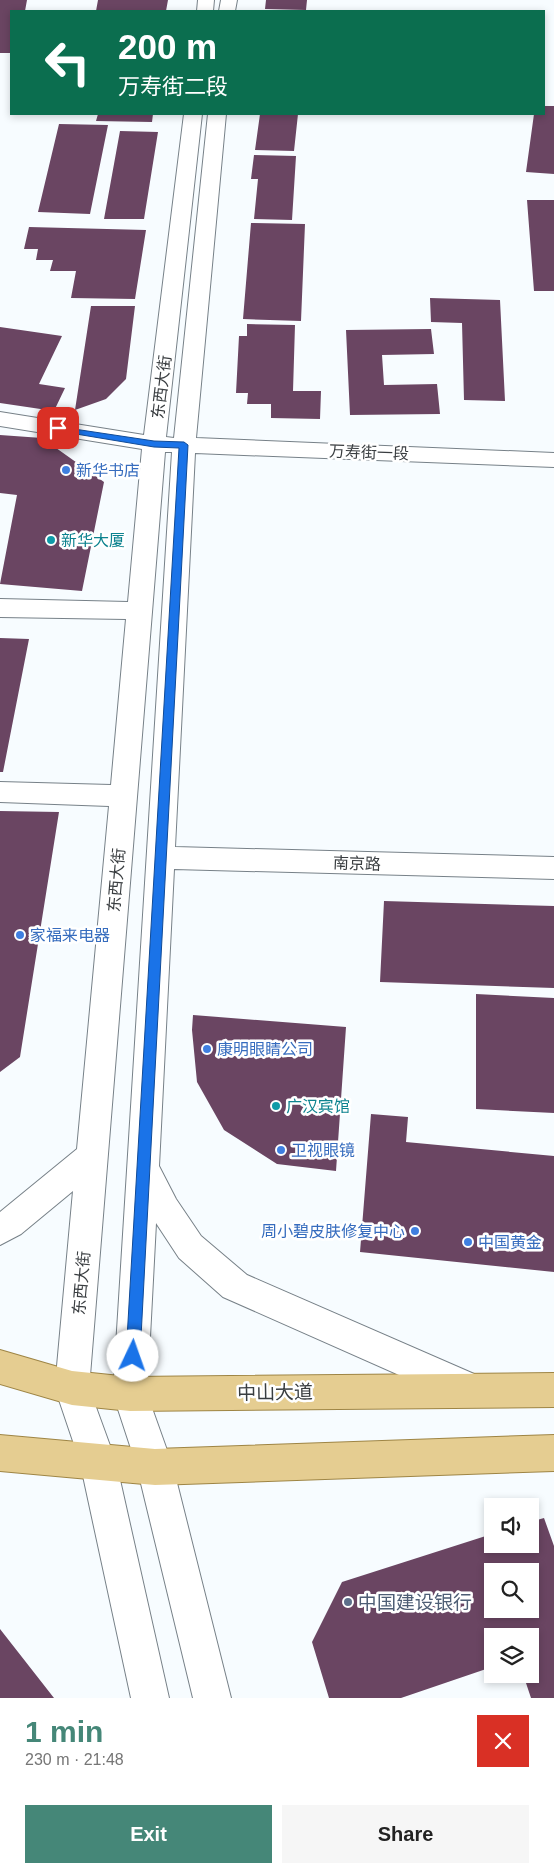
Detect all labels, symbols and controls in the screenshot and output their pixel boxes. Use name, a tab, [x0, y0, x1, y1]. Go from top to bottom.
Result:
text: 200 m	[118, 27, 217, 66]
icon: left	[35, 30, 100, 95]
text: 万寿街二段	[118, 74, 228, 99]
street label: 东西大街	[149, 354, 174, 420]
pin	[37, 407, 79, 449]
icon: arrive	[44, 414, 72, 442]
street label: 万寿街一段	[329, 443, 409, 462]
place label: 新华书店	[76, 462, 140, 479]
marker: 新华书店	[60, 464, 72, 476]
place label: 新华大厦	[61, 532, 125, 549]
marker: 新华大厦	[45, 534, 57, 546]
street label: 东西大街	[105, 847, 128, 913]
street label: 南京路	[333, 854, 381, 873]
place label: 家福来电器	[30, 927, 110, 944]
marker: 家福来电器	[14, 929, 26, 941]
place label: 康明眼睛公司	[217, 1041, 313, 1058]
marker: 康明眼睛公司	[201, 1043, 213, 1055]
place label: 广汉宾馆	[286, 1098, 350, 1115]
marker: 广汉宾馆	[270, 1100, 282, 1112]
place label: 卫视眼镜	[291, 1142, 355, 1159]
marker: 卫视眼镜	[275, 1144, 287, 1156]
place label: 周小碧皮肤修复中心	[261, 1223, 405, 1240]
marker: 周小碧皮肤修复中心	[409, 1225, 421, 1237]
place label: 中国黄金	[478, 1234, 542, 1251]
marker: 中国黄金	[462, 1236, 474, 1248]
street label: 东西大街	[70, 1250, 93, 1316]
position arrow	[106, 1329, 158, 1381]
street label: 中山大道	[237, 1381, 313, 1404]
map controls	[484, 1498, 539, 1683]
button: sound	[484, 1498, 539, 1553]
button: search	[484, 1563, 539, 1618]
place label: 中国建设银行	[358, 1592, 472, 1613]
marker: 中国建设银行	[342, 1596, 354, 1608]
button: layers	[484, 1628, 539, 1683]
text: 1 min	[25, 1715, 103, 1748]
button: close	[477, 1715, 529, 1767]
text: 230 m · 21:48	[25, 1751, 124, 1768]
button: Exit	[25, 1805, 272, 1863]
button: Share	[282, 1805, 529, 1863]

